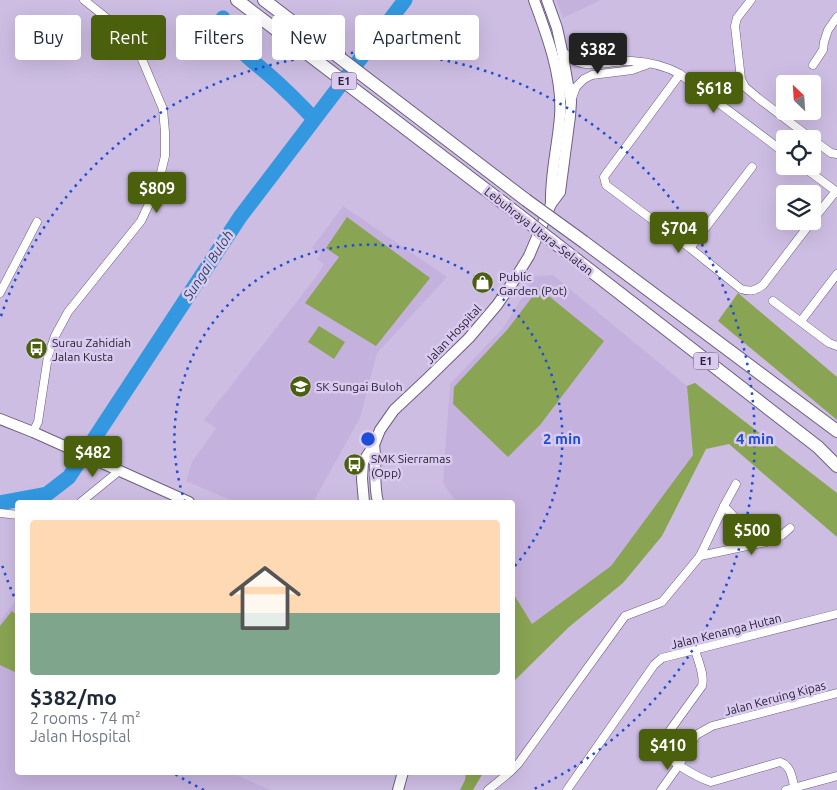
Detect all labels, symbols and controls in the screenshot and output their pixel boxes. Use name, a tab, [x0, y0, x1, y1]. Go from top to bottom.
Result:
chip: Buy	[15, 15, 81, 60]
chip: Rent	[91, 15, 166, 60]
chip: Filters	[176, 15, 262, 60]
chip: New	[272, 15, 345, 60]
chip: Apartment	[355, 15, 479, 60]
pin: $382	[568, 32, 628, 75]
text: $382	[580, 40, 616, 58]
road number: E1	[332, 72, 356, 90]
pin: $618	[684, 72, 744, 114]
north arrow	[776, 75, 821, 120]
map controls	[776, 75, 821, 230]
text: $618	[696, 79, 732, 97]
button: locate	[776, 130, 821, 175]
pin: $809	[127, 172, 187, 214]
text: $809	[139, 179, 175, 197]
street label: Lebuhraya Utara–Selatan	[482, 184, 596, 278]
button: layers	[776, 185, 821, 230]
pin: $704	[649, 212, 709, 254]
text: $704	[661, 219, 697, 237]
water label: Sungai Buloh	[179, 227, 236, 304]
place label: Public Garden (Pot)	[499, 270, 567, 298]
shop icon: Public Garden (Pot)	[471, 271, 495, 295]
street label: Jalan Hospital	[422, 302, 484, 366]
place label: Surau Zahidiah Jalan Kusta	[52, 336, 131, 363]
bus stop icon: Surau Zahidiah Jalan Kusta	[24, 337, 48, 361]
road number: E1	[694, 352, 718, 370]
school or university icon: SK Sungai Buloh	[288, 374, 312, 398]
place label: SK Sungai Buloh	[316, 380, 403, 393]
centre of rings	[359, 430, 377, 448]
text: 2 min	[543, 430, 581, 447]
text: 4 min	[736, 430, 774, 447]
pin: $482	[63, 436, 123, 478]
text: $482	[75, 443, 111, 461]
place label: SMK Sierramas (Opp)	[371, 452, 451, 480]
bus stop icon: SMK Sierramas (Opp)	[343, 453, 367, 477]
pin: $500	[722, 514, 782, 556]
text: $500	[734, 521, 770, 539]
icon: home	[220, 553, 310, 643]
street label: Jalan Kenanga Hutan	[669, 611, 783, 651]
street label: Jalan Keruing Kipas	[723, 678, 827, 718]
text: $382/mo	[30, 685, 117, 709]
text: 2 rooms · 74 m²	[30, 709, 141, 727]
text: Jalan Hospital	[30, 727, 131, 745]
pin: $410	[638, 728, 698, 771]
text: $410	[650, 736, 686, 754]

